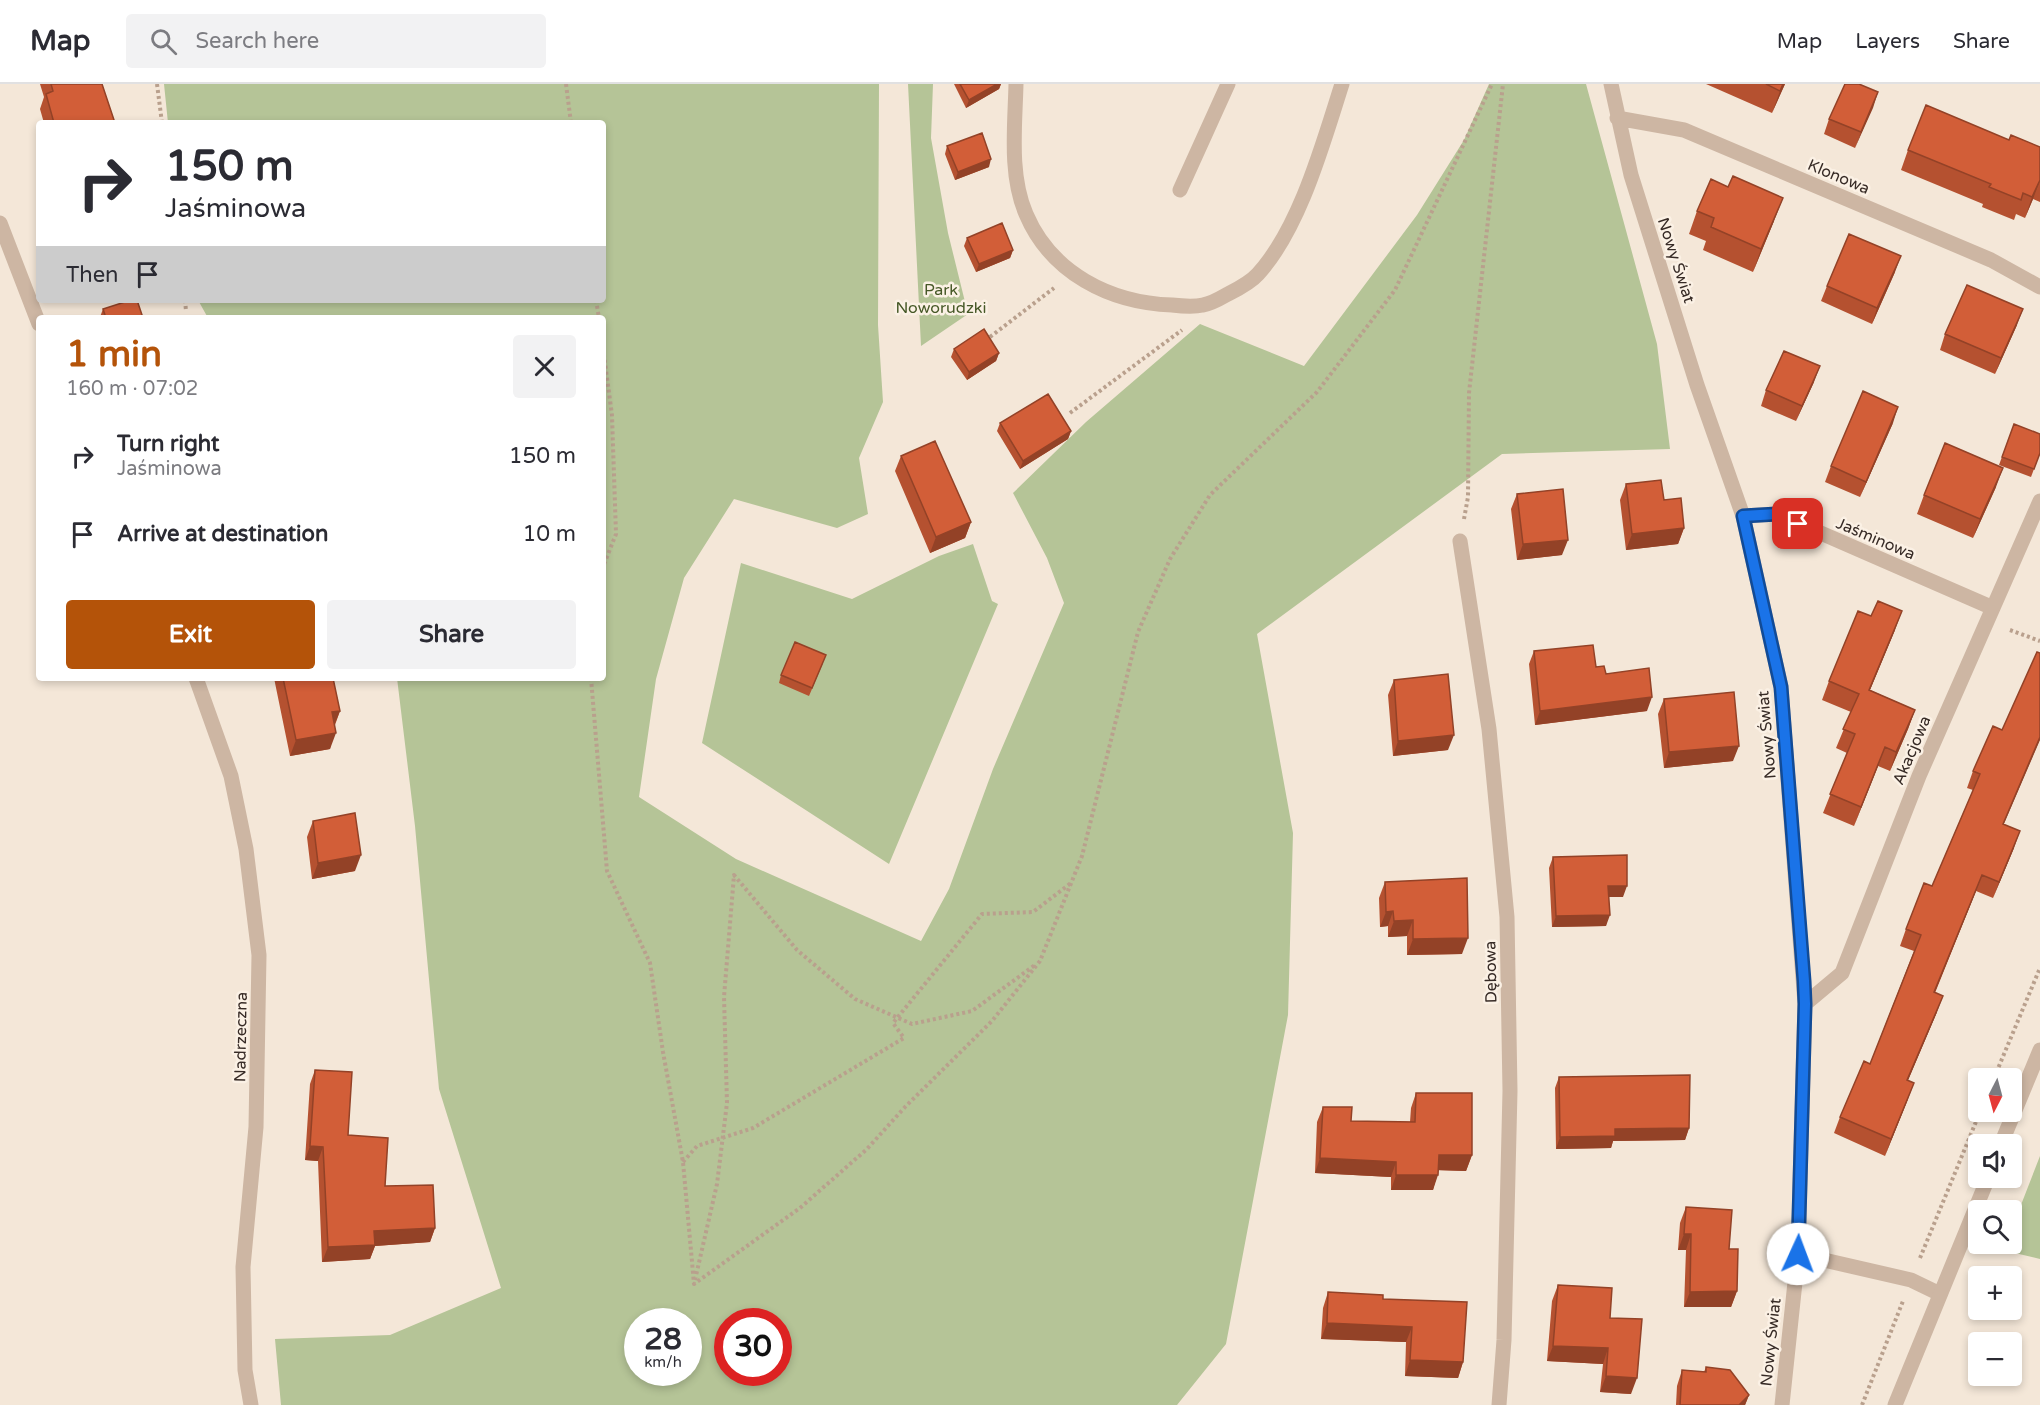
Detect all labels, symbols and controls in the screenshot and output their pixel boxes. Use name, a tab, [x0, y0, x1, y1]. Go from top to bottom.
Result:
search box	[126, 14, 546, 68]
text: Map	[30, 24, 90, 58]
icon: search	[147, 25, 180, 58]
text: Search here	[195, 28, 319, 54]
text: Map	[1777, 29, 1822, 54]
text: Layers	[1855, 29, 1920, 54]
text: Share	[1953, 29, 2010, 54]
text: 150 m	[165, 141, 294, 192]
icon: right	[66, 144, 144, 222]
street label: Klonowa	[1805, 155, 1873, 199]
text: Jaśminowa	[165, 192, 306, 225]
street label: Nowy Świat	[1653, 215, 1699, 306]
icon: arrive	[131, 258, 164, 291]
text: Then	[66, 262, 119, 288]
park label: Park Noworudzki	[895, 280, 987, 318]
text: 1 min	[66, 333, 162, 376]
button: close	[513, 335, 576, 398]
text: 160 m · 07:02	[66, 377, 198, 401]
text: Turn right	[117, 431, 219, 457]
icon: right	[66, 440, 99, 473]
text: 150 m	[509, 443, 576, 469]
text: Jaśminowa	[117, 457, 222, 481]
pin	[1772, 498, 1823, 549]
icon: arrive	[1781, 507, 1814, 540]
street label: Jaśminowa	[1833, 513, 1918, 564]
icon: arrive	[66, 518, 99, 551]
text: Arrive at destination	[117, 521, 328, 547]
text: 10 m	[522, 521, 576, 547]
button: Exit	[66, 600, 315, 669]
button: Share	[327, 600, 576, 669]
street label: Nowy Świat	[1753, 690, 1781, 780]
street label: Akacjowa	[1888, 713, 1935, 788]
street label: Dębowa	[1480, 941, 1502, 1003]
street label: Nadrzeczna	[230, 992, 252, 1082]
north arrow	[1968, 1068, 2022, 1122]
map controls	[1968, 1068, 2022, 1386]
button: sound	[1968, 1134, 2022, 1188]
button: search	[1968, 1200, 2022, 1254]
position arrow	[1766, 1222, 1830, 1286]
button: +	[1968, 1266, 2022, 1320]
street label: Nowy Świat	[1756, 1297, 1786, 1387]
speed limit sign: 30	[714, 1308, 792, 1386]
text: 28	[644, 1321, 682, 1358]
button: −	[1968, 1332, 2022, 1386]
text: km/h	[644, 1353, 682, 1371]

